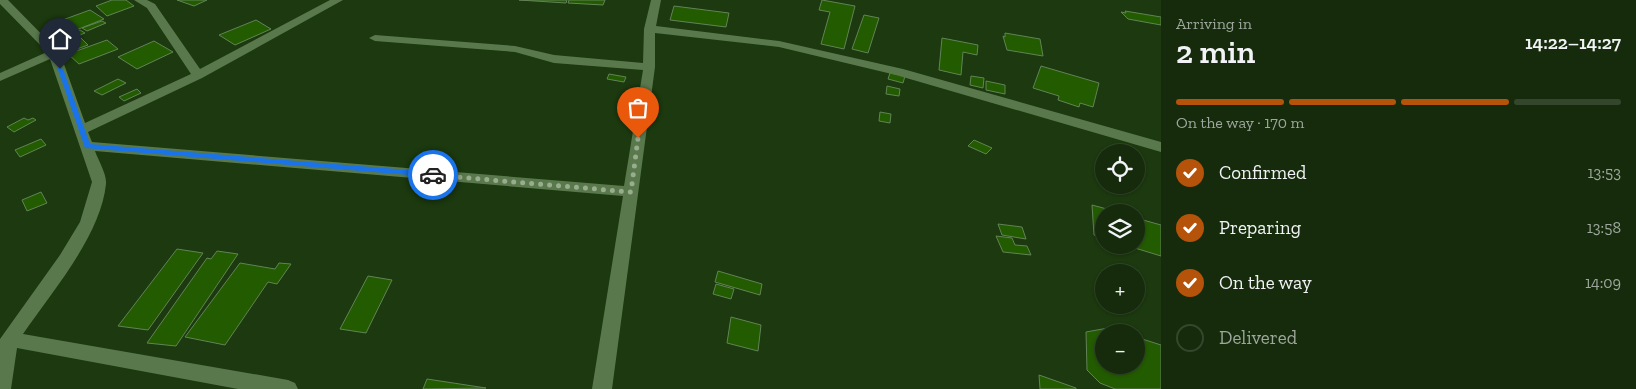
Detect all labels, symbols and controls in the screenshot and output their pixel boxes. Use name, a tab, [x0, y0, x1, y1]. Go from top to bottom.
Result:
text: Arriving in	[1176, 14, 1252, 33]
pin	[39, 18, 81, 69]
icon: home	[46, 25, 74, 53]
text: 14:22–14:27	[1525, 31, 1621, 54]
text: 2 min	[1176, 33, 1255, 71]
pin	[617, 87, 659, 138]
icon: bag	[624, 94, 652, 122]
text: On the way · 170 m	[1176, 113, 1304, 132]
map controls	[1095, 144, 1145, 374]
button: locate	[1095, 144, 1145, 194]
courier	[408, 150, 458, 200]
icon: check	[1176, 159, 1204, 187]
icon: car	[419, 161, 447, 189]
text: Confirmed	[1219, 161, 1306, 184]
text: 13:53	[1587, 163, 1621, 182]
button: layers	[1095, 204, 1145, 254]
icon: check	[1176, 214, 1204, 242]
text: Preparing	[1219, 216, 1301, 239]
text: 13:58	[1587, 218, 1621, 237]
button: +	[1095, 264, 1145, 314]
icon: check	[1176, 269, 1204, 297]
text: On the way	[1219, 271, 1312, 294]
text: 14:09	[1585, 273, 1621, 292]
button: −	[1095, 324, 1145, 374]
text: Delivered	[1219, 326, 1297, 349]

